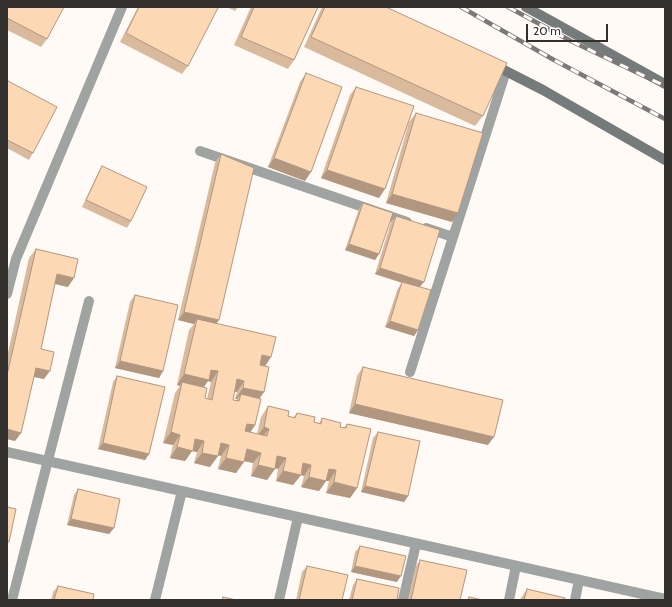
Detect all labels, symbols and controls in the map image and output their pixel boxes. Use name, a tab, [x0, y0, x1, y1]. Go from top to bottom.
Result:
scale bar	[528, 16, 610, 42]
text: 20 m	[533, 23, 561, 38]

